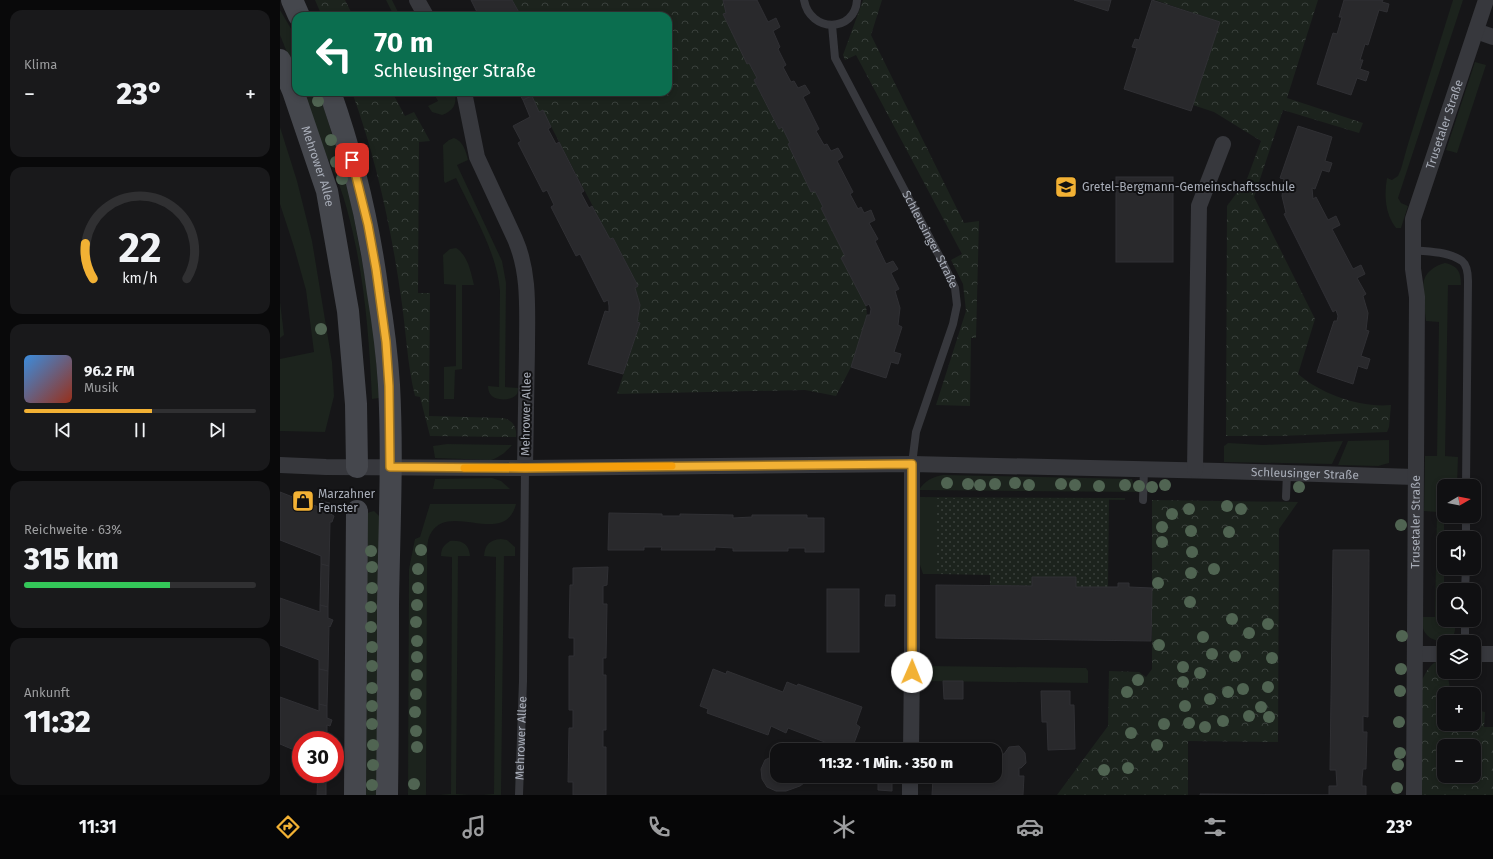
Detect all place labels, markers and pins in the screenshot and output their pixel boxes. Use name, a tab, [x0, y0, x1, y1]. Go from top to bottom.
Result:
pin	[335, 143, 369, 177]
school or university icon: Gretel-Bergmann-Gemeinschaftsschule	[1053, 174, 1079, 200]
place label: Gretel-Bergmann-Gemeinschaftsschule	[1082, 180, 1295, 194]
place label: Marzahner Fenster	[318, 487, 376, 515]
shop icon: Marzahner Fenster	[290, 488, 316, 514]

